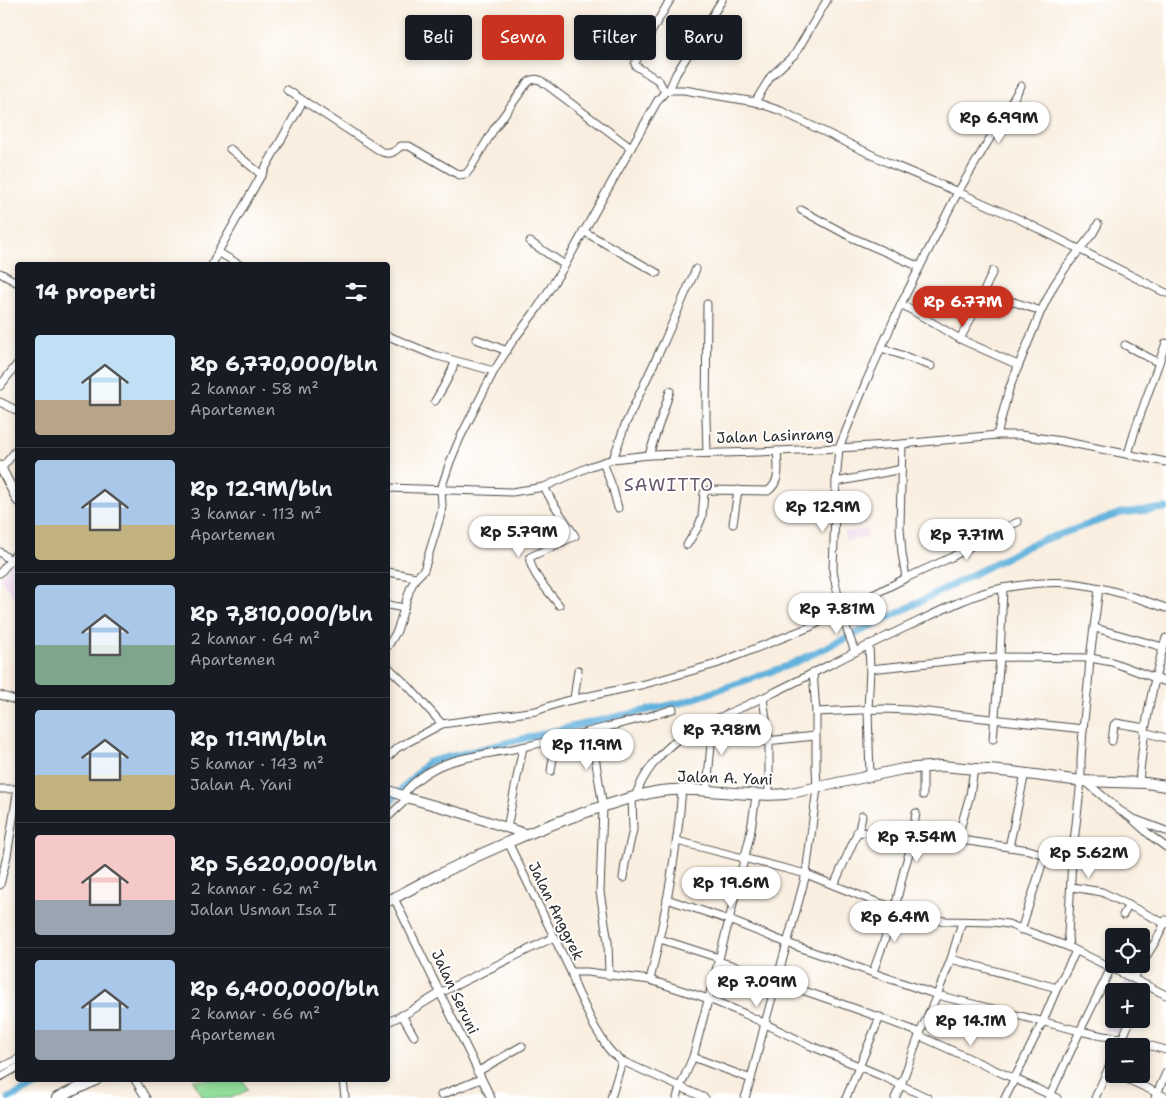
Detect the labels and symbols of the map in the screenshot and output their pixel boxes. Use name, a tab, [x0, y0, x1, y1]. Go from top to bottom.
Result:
pin: Rp 6.99M	[947, 102, 1051, 144]
pin: Rp 6.77M	[911, 286, 1015, 328]
street label: Jalan Lasinrang	[716, 424, 834, 448]
district label: SAWITTO	[624, 473, 714, 497]
pin: Rp 12.9M	[771, 490, 875, 533]
pin: Rp 5.79M	[467, 516, 571, 558]
pin: Rp 7.71M	[915, 518, 1019, 561]
pin: Rp 7.81M	[785, 592, 889, 635]
pin: Rp 7.98M	[670, 714, 774, 756]
pin: Rp 11.9M	[535, 728, 639, 771]
street label: Jalan A. Yani	[677, 766, 773, 790]
pin: Rp 7.54M	[865, 820, 969, 863]
pin: Rp 5.62M	[1037, 836, 1141, 879]
street label: Jalan Anggrek	[523, 858, 589, 964]
pin: Rp 19.6M	[679, 866, 783, 909]
pin: Rp 6.4M	[849, 900, 941, 943]
street label: Jalan Seruni	[427, 947, 483, 1037]
pin: Rp 7.09M	[705, 966, 809, 1008]
pin: Rp 14.1M	[919, 1004, 1023, 1047]

